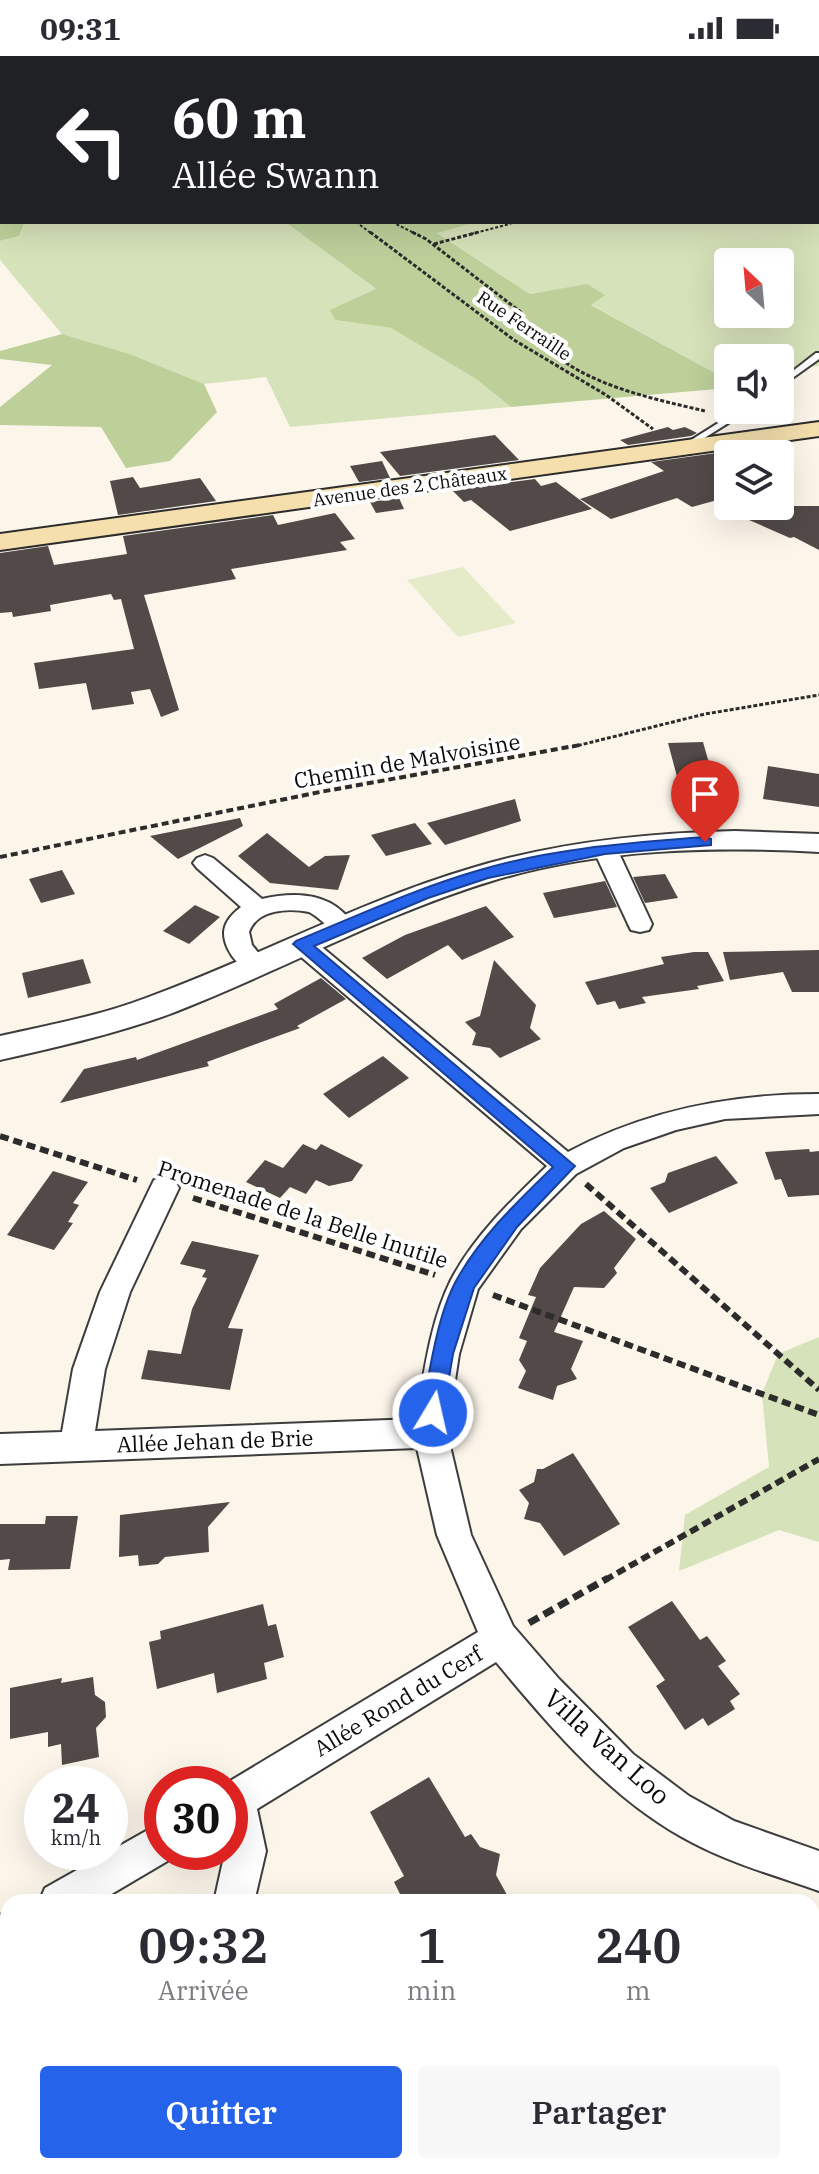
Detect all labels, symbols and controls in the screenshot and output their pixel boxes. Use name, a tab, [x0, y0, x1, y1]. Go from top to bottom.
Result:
text: 09:31	[40, 9, 121, 48]
text: 60 m	[172, 81, 307, 153]
icon: left	[40, 88, 144, 192]
text: Allée Swann	[172, 151, 379, 198]
north arrow	[714, 248, 794, 328]
map controls	[714, 248, 794, 520]
street label: Rue Ferraille	[473, 286, 576, 366]
button: sound	[714, 344, 794, 424]
button: layers	[714, 440, 794, 520]
street label: Avenue des 2 Châteaux	[311, 461, 508, 512]
street label: Chemin de Malvoisine	[291, 726, 522, 795]
pin	[671, 760, 739, 842]
icon: arrive	[683, 772, 727, 816]
street label: Promenade de la Belle Inutile	[154, 1153, 452, 1274]
position arrow	[391, 1371, 475, 1455]
street label: Allée Jehan de Brie	[116, 1423, 314, 1458]
street label: Allée Rond du Cerf	[308, 1638, 489, 1762]
street label: Villa Van Loo	[538, 1681, 678, 1812]
speed limit sign: 30	[144, 1766, 248, 1870]
text: 24	[52, 1782, 100, 1834]
text: km/h	[51, 1824, 101, 1851]
text: 09:32	[139, 1914, 268, 1976]
text: 1	[417, 1914, 446, 1976]
text: 240	[595, 1914, 681, 1976]
text: Arrivée	[158, 1973, 249, 2007]
text: min	[407, 1973, 456, 2007]
text: m	[626, 1973, 651, 2007]
button: Quitter	[40, 2066, 402, 2158]
button: Partager	[418, 2066, 780, 2158]

